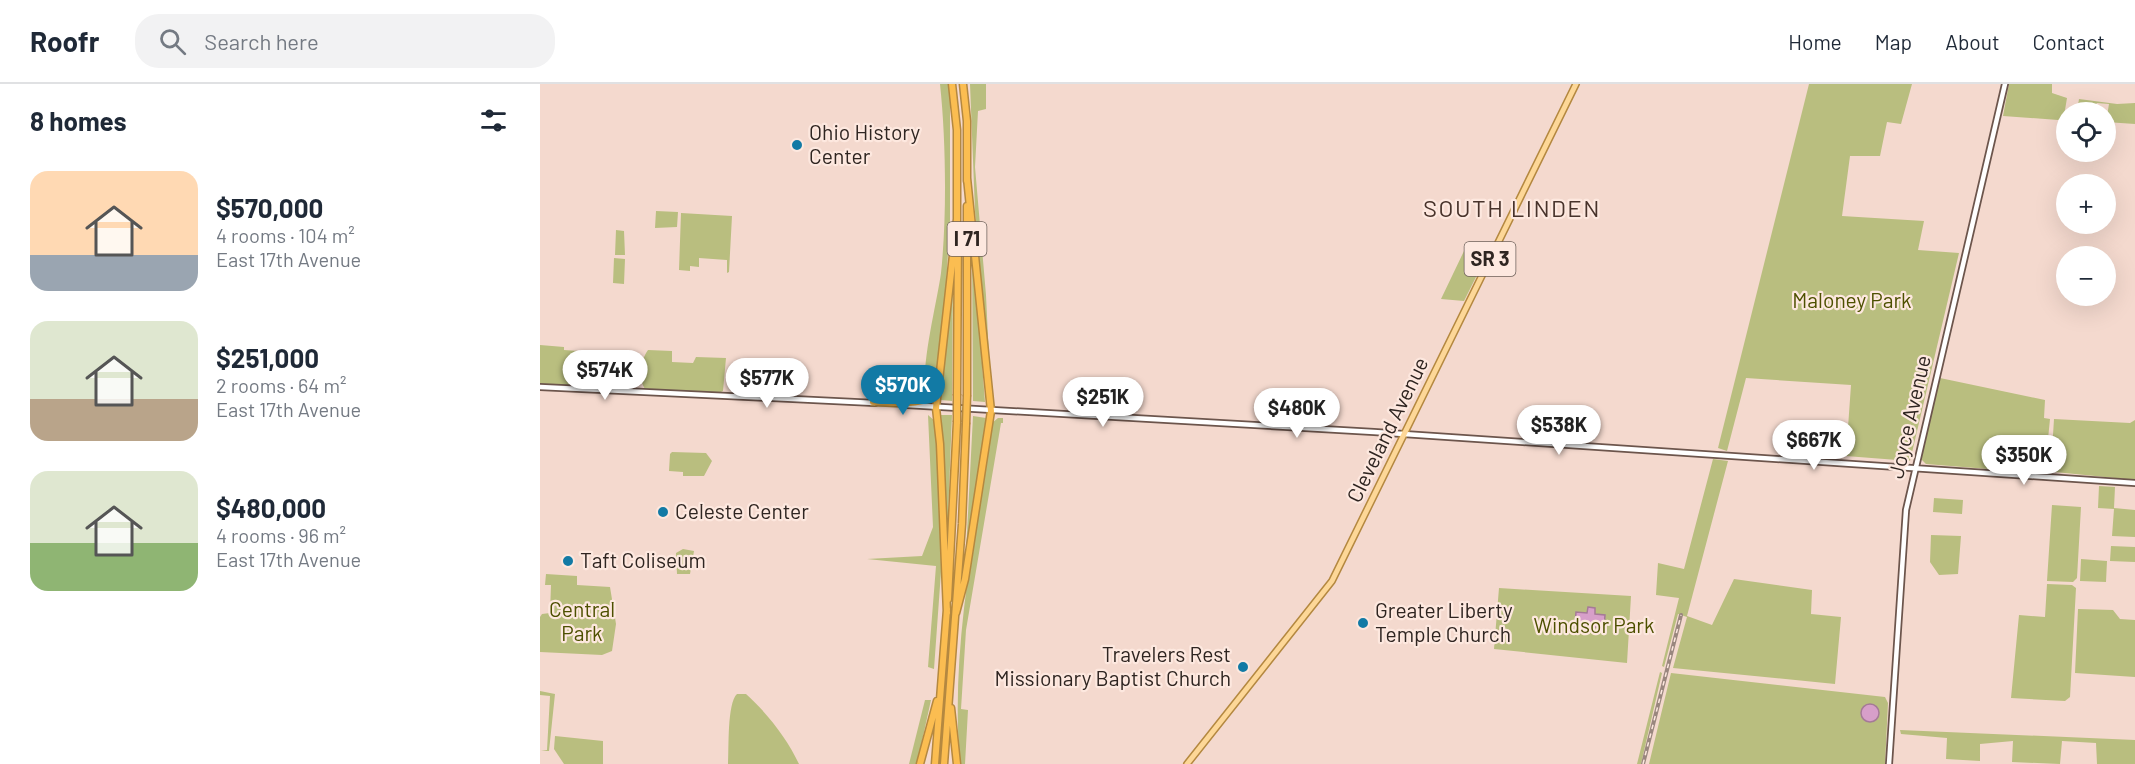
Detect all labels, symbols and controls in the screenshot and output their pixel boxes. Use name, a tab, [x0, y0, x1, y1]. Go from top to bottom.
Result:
search box	[135, 14, 555, 68]
text: Roofr	[30, 24, 99, 58]
icon: search	[156, 25, 189, 58]
text: Search here	[204, 28, 319, 54]
text: Home	[1788, 29, 1842, 54]
text: Map	[1875, 29, 1912, 54]
text: About	[1945, 29, 2000, 54]
text: Contact	[2033, 29, 2105, 54]
map controls	[2056, 102, 2116, 306]
button: locate	[2056, 102, 2116, 162]
icon: filters	[477, 104, 510, 137]
text: 8 homes	[30, 105, 127, 136]
place label: Ohio History Center	[809, 119, 921, 168]
marker: Ohio History Center	[790, 138, 804, 152]
button: +	[2056, 174, 2116, 234]
text: $570,000	[216, 192, 323, 223]
district label: SOUTH LINDEN	[1423, 193, 1601, 222]
icon: home	[78, 195, 150, 267]
road number: I 71	[948, 222, 986, 256]
text: 4 rooms · 104 m²	[216, 223, 355, 247]
road number: SR 3	[1464, 242, 1516, 276]
button: −	[2056, 246, 2116, 306]
text: East 17th Avenue	[216, 247, 361, 271]
park label: Maloney Park	[1792, 287, 1912, 312]
text: $251,000	[216, 342, 319, 373]
icon: home	[78, 345, 150, 417]
pin: $574K	[563, 350, 647, 401]
street label: Cleveland Avenue	[1341, 353, 1433, 506]
street label: Joyce Avenue	[1882, 353, 1935, 481]
text: $574K	[577, 357, 633, 381]
pin: $577K	[725, 358, 809, 409]
text: $577K	[740, 365, 794, 389]
pin: $570K	[861, 365, 945, 416]
text: $570K	[875, 372, 931, 396]
text: 2 rooms · 64 m²	[216, 373, 346, 397]
pin: $251K	[1061, 377, 1145, 428]
text: $251K	[1077, 384, 1129, 408]
pin: $480K	[1255, 388, 1339, 439]
text: $480K	[1268, 395, 1326, 419]
text: East 17th Avenue	[216, 397, 361, 421]
pin: $538K	[1517, 405, 1601, 456]
text: $538K	[1531, 412, 1587, 436]
pin: $667K	[1772, 420, 1856, 471]
text: $667K	[1786, 427, 1842, 451]
pin: $350K	[1982, 435, 2066, 486]
text: $350K	[1996, 442, 2052, 466]
text: $480,000	[216, 492, 326, 523]
icon: home	[78, 495, 150, 567]
place label: Celeste Center	[675, 498, 809, 523]
marker: Celeste Center	[656, 505, 670, 519]
text: 4 rooms · 96 m²	[216, 523, 346, 547]
text: East 17th Avenue	[216, 547, 361, 571]
place label: Taft Coliseum	[580, 547, 706, 572]
marker: Taft Coliseum	[561, 554, 575, 568]
park label: Central Park	[549, 596, 615, 645]
place label: Greater Liberty Temple Church	[1375, 597, 1513, 646]
park label: Windsor Park	[1533, 612, 1655, 637]
marker: Greater Liberty Temple Church	[1356, 616, 1370, 630]
place label: Travelers Rest Missionary Baptist Church	[994, 641, 1231, 690]
marker: Travelers Rest Missionary Baptist Church	[1236, 660, 1250, 674]

